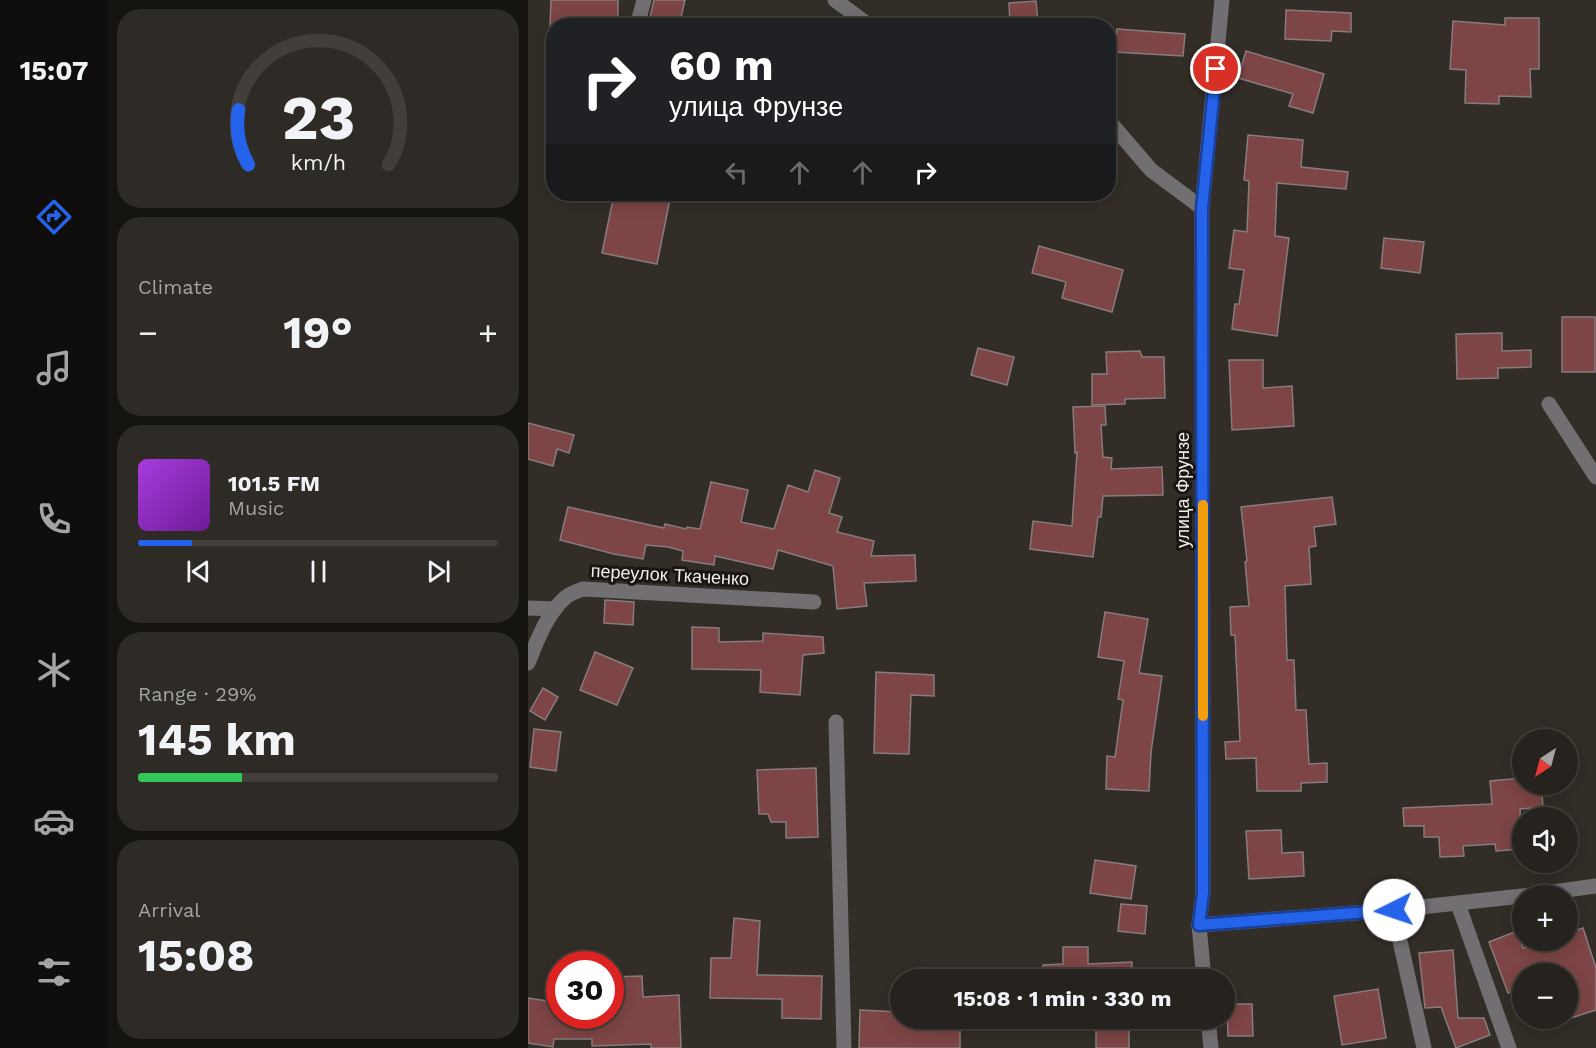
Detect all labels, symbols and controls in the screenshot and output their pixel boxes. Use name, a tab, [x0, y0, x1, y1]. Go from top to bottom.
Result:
text: 60 m	[669, 41, 773, 90]
icon: right	[570, 42, 648, 120]
pin	[1190, 43, 1241, 94]
icon: arrive	[1199, 52, 1232, 85]
text: 15:07	[20, 55, 88, 87]
text: 23	[281, 82, 355, 155]
text: улица Фрунзе	[669, 91, 843, 123]
text: km/h	[290, 151, 346, 176]
icon: left	[720, 156, 753, 189]
icon: ahead	[783, 156, 816, 189]
icon: ahead	[846, 156, 879, 189]
icon: right	[909, 156, 942, 189]
icon: directions	[33, 196, 75, 238]
text: Climate	[138, 275, 213, 299]
text: 19°	[283, 306, 353, 359]
text: −	[138, 313, 158, 352]
text: +	[478, 313, 498, 352]
icon: music	[33, 347, 75, 389]
street label: улица Фрунзе	[1172, 432, 1193, 548]
text: 101.5 FM	[228, 471, 320, 496]
text: Music	[228, 496, 284, 520]
icon: phone	[33, 498, 75, 540]
icon: previous	[182, 555, 215, 588]
icon: pause	[302, 555, 335, 588]
icon: next	[422, 555, 455, 588]
street label: переулок Ткаченко	[590, 560, 750, 589]
icon: climate	[33, 649, 75, 691]
text: Range · 29%	[138, 682, 256, 706]
text: 145 km	[138, 713, 296, 766]
north arrow	[1512, 729, 1578, 795]
map controls	[1512, 729, 1578, 1029]
icon: car	[33, 800, 75, 842]
button: sound	[1512, 807, 1578, 873]
position arrow	[1362, 878, 1426, 942]
button: +	[1512, 885, 1578, 951]
text: Arrival	[138, 898, 200, 922]
text: 15:08	[138, 929, 254, 982]
icon: filters	[33, 951, 75, 993]
speed limit sign: 30	[546, 951, 624, 1029]
button: −	[1512, 963, 1578, 1029]
text: 15:08 · 1 min · 330 m	[954, 986, 1171, 1011]

